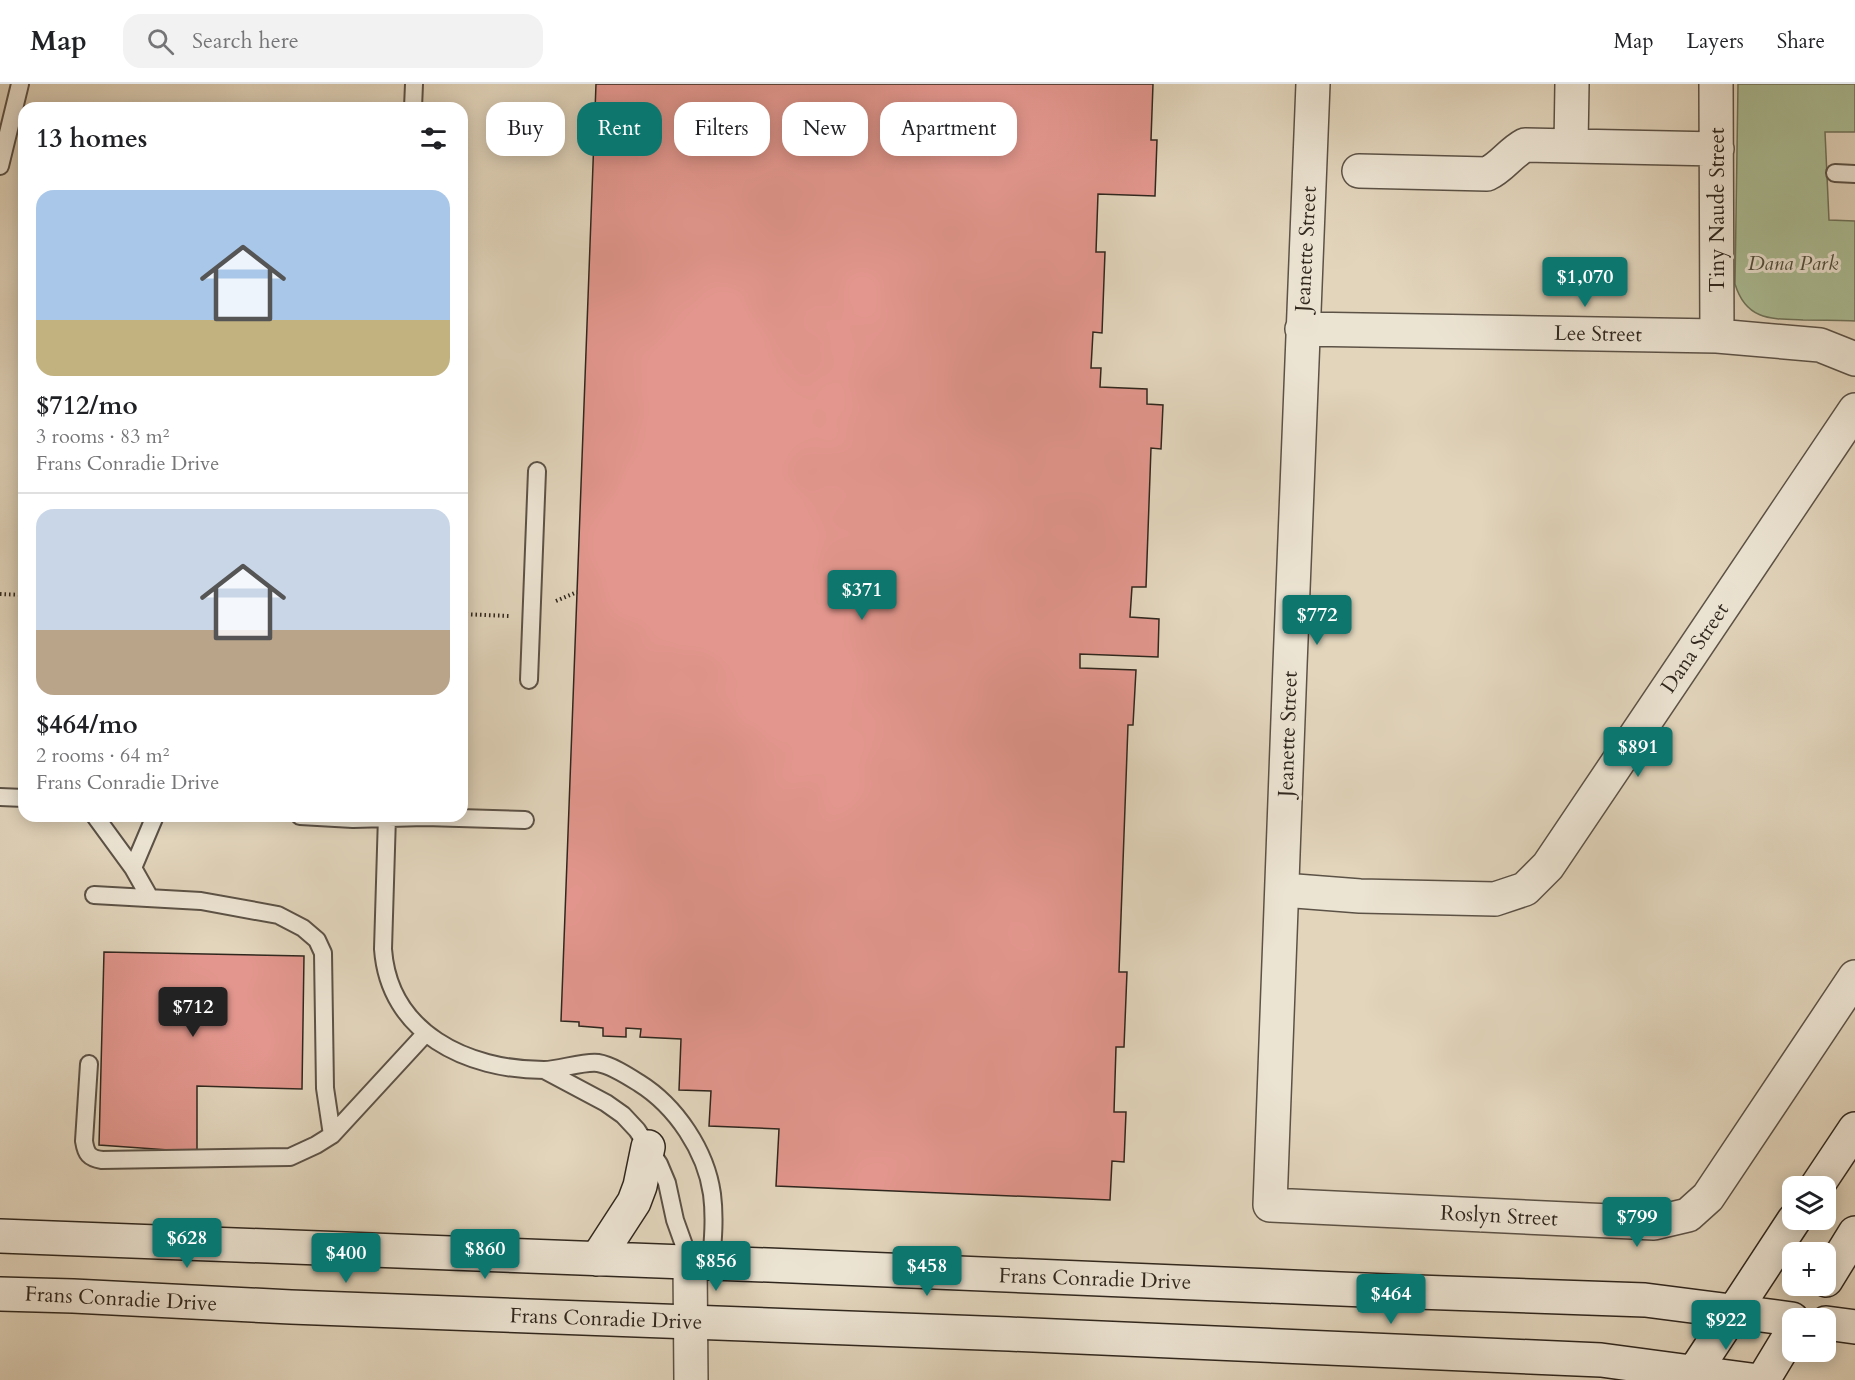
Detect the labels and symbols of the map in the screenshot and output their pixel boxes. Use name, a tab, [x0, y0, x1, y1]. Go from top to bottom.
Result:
street label: Tiny Naude Street	[1703, 127, 1732, 293]
street label: Jeanette Street	[1288, 185, 1324, 316]
park label: Dana Park	[1748, 249, 1839, 278]
pin: $1,070	[1536, 257, 1634, 308]
street label: Lee Street	[1554, 319, 1643, 349]
pin: $371	[826, 570, 898, 621]
pin: $772	[1281, 595, 1353, 646]
street label: Dana Street	[1654, 597, 1736, 699]
street label: Jeanette Street	[1271, 670, 1305, 801]
pin: $891	[1602, 727, 1674, 778]
pin: $712	[157, 987, 229, 1038]
pin: $799	[1601, 1197, 1673, 1248]
street label: Roslyn Street	[1440, 1198, 1559, 1234]
pin: $628	[151, 1218, 223, 1269]
pin: $860	[449, 1229, 521, 1280]
pin: $400	[310, 1233, 382, 1284]
pin: $856	[680, 1241, 752, 1292]
pin: $458	[891, 1246, 963, 1297]
street label: Frans Conradie Drive	[998, 1261, 1192, 1297]
pin: $464	[1355, 1274, 1427, 1325]
street label: Frans Conradie Drive	[24, 1279, 218, 1319]
pin: $922	[1690, 1300, 1762, 1351]
street label: Frans Conradie Drive	[509, 1301, 703, 1337]

